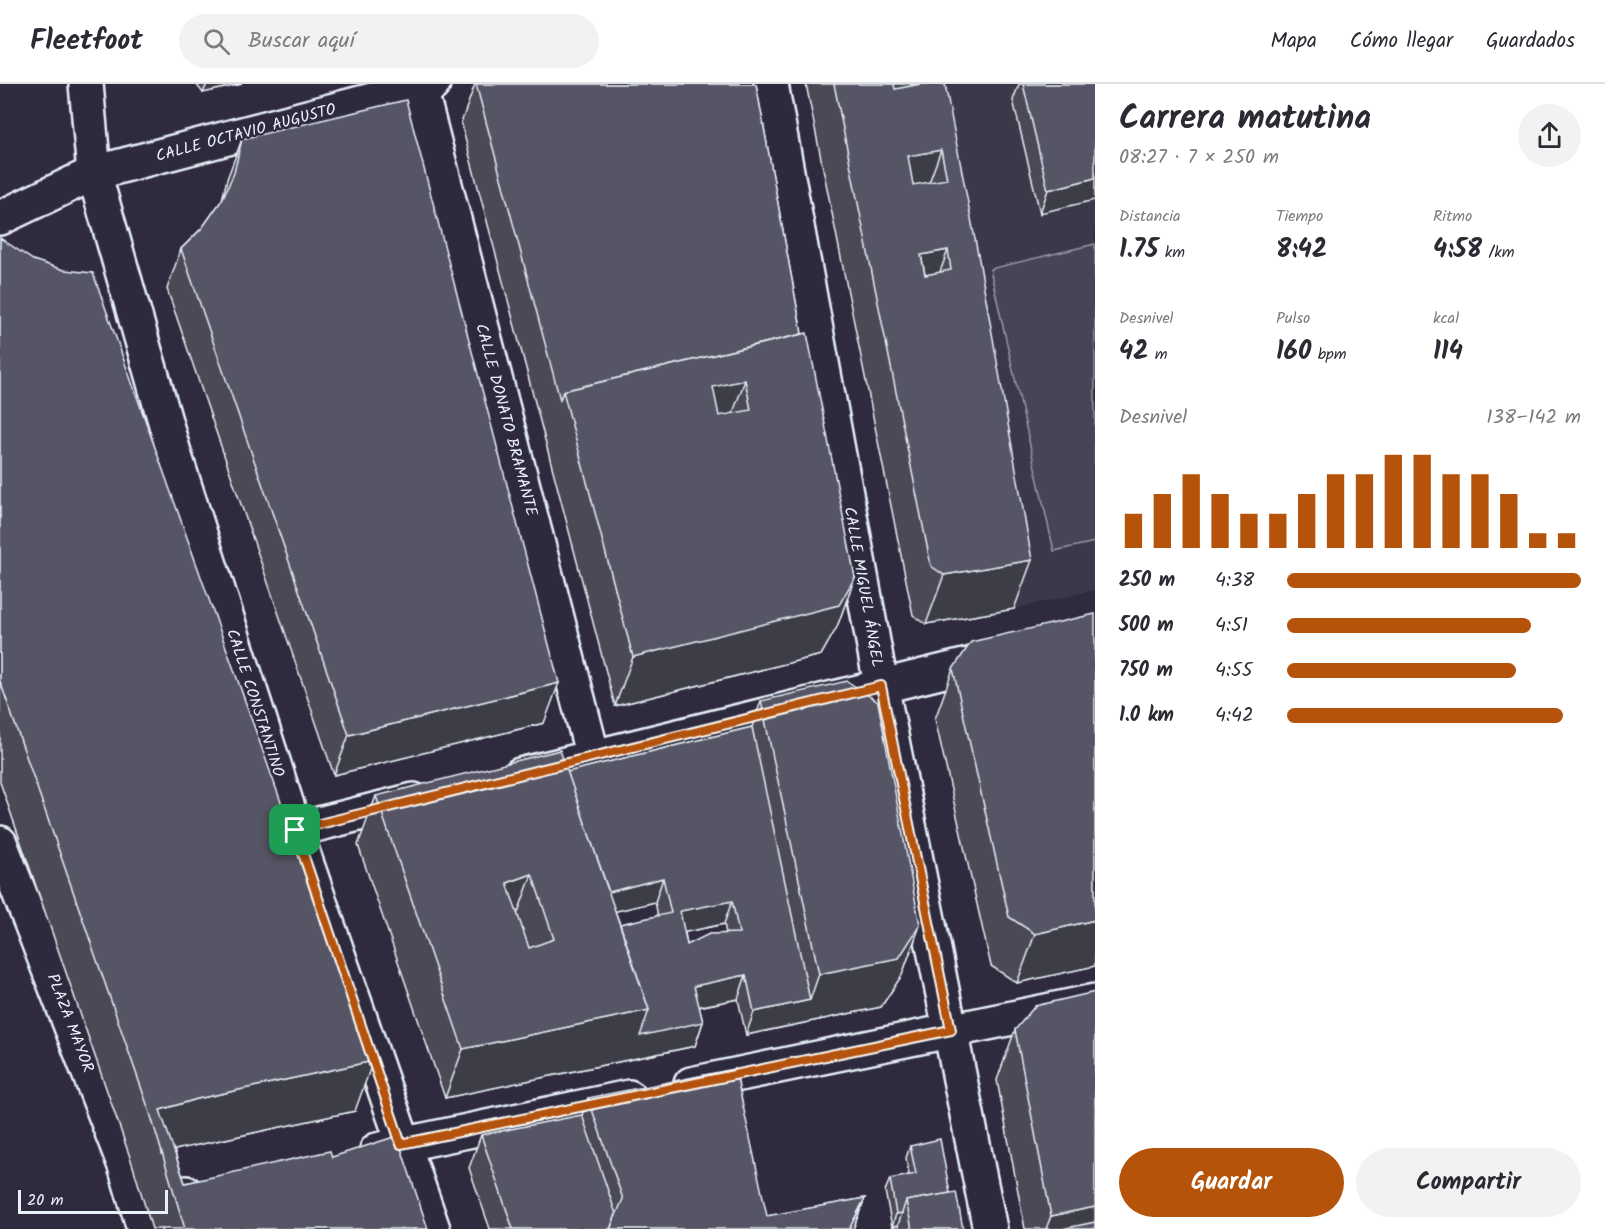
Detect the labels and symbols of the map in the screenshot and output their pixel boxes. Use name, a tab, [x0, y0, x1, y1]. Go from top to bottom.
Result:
street label: CALLE OCTAVIO AUGUSTO	[153, 97, 339, 169]
street label: CALLE DONATO BRAMANTE	[468, 321, 544, 520]
street label: CALLE MIGUEL ÁNGEL	[837, 505, 889, 669]
street label: CALLE CONSTANTINO	[219, 626, 291, 781]
pin	[269, 804, 320, 855]
street label: PLAZA MAYOR	[40, 970, 100, 1076]
scale bar	[18, 1187, 168, 1214]

